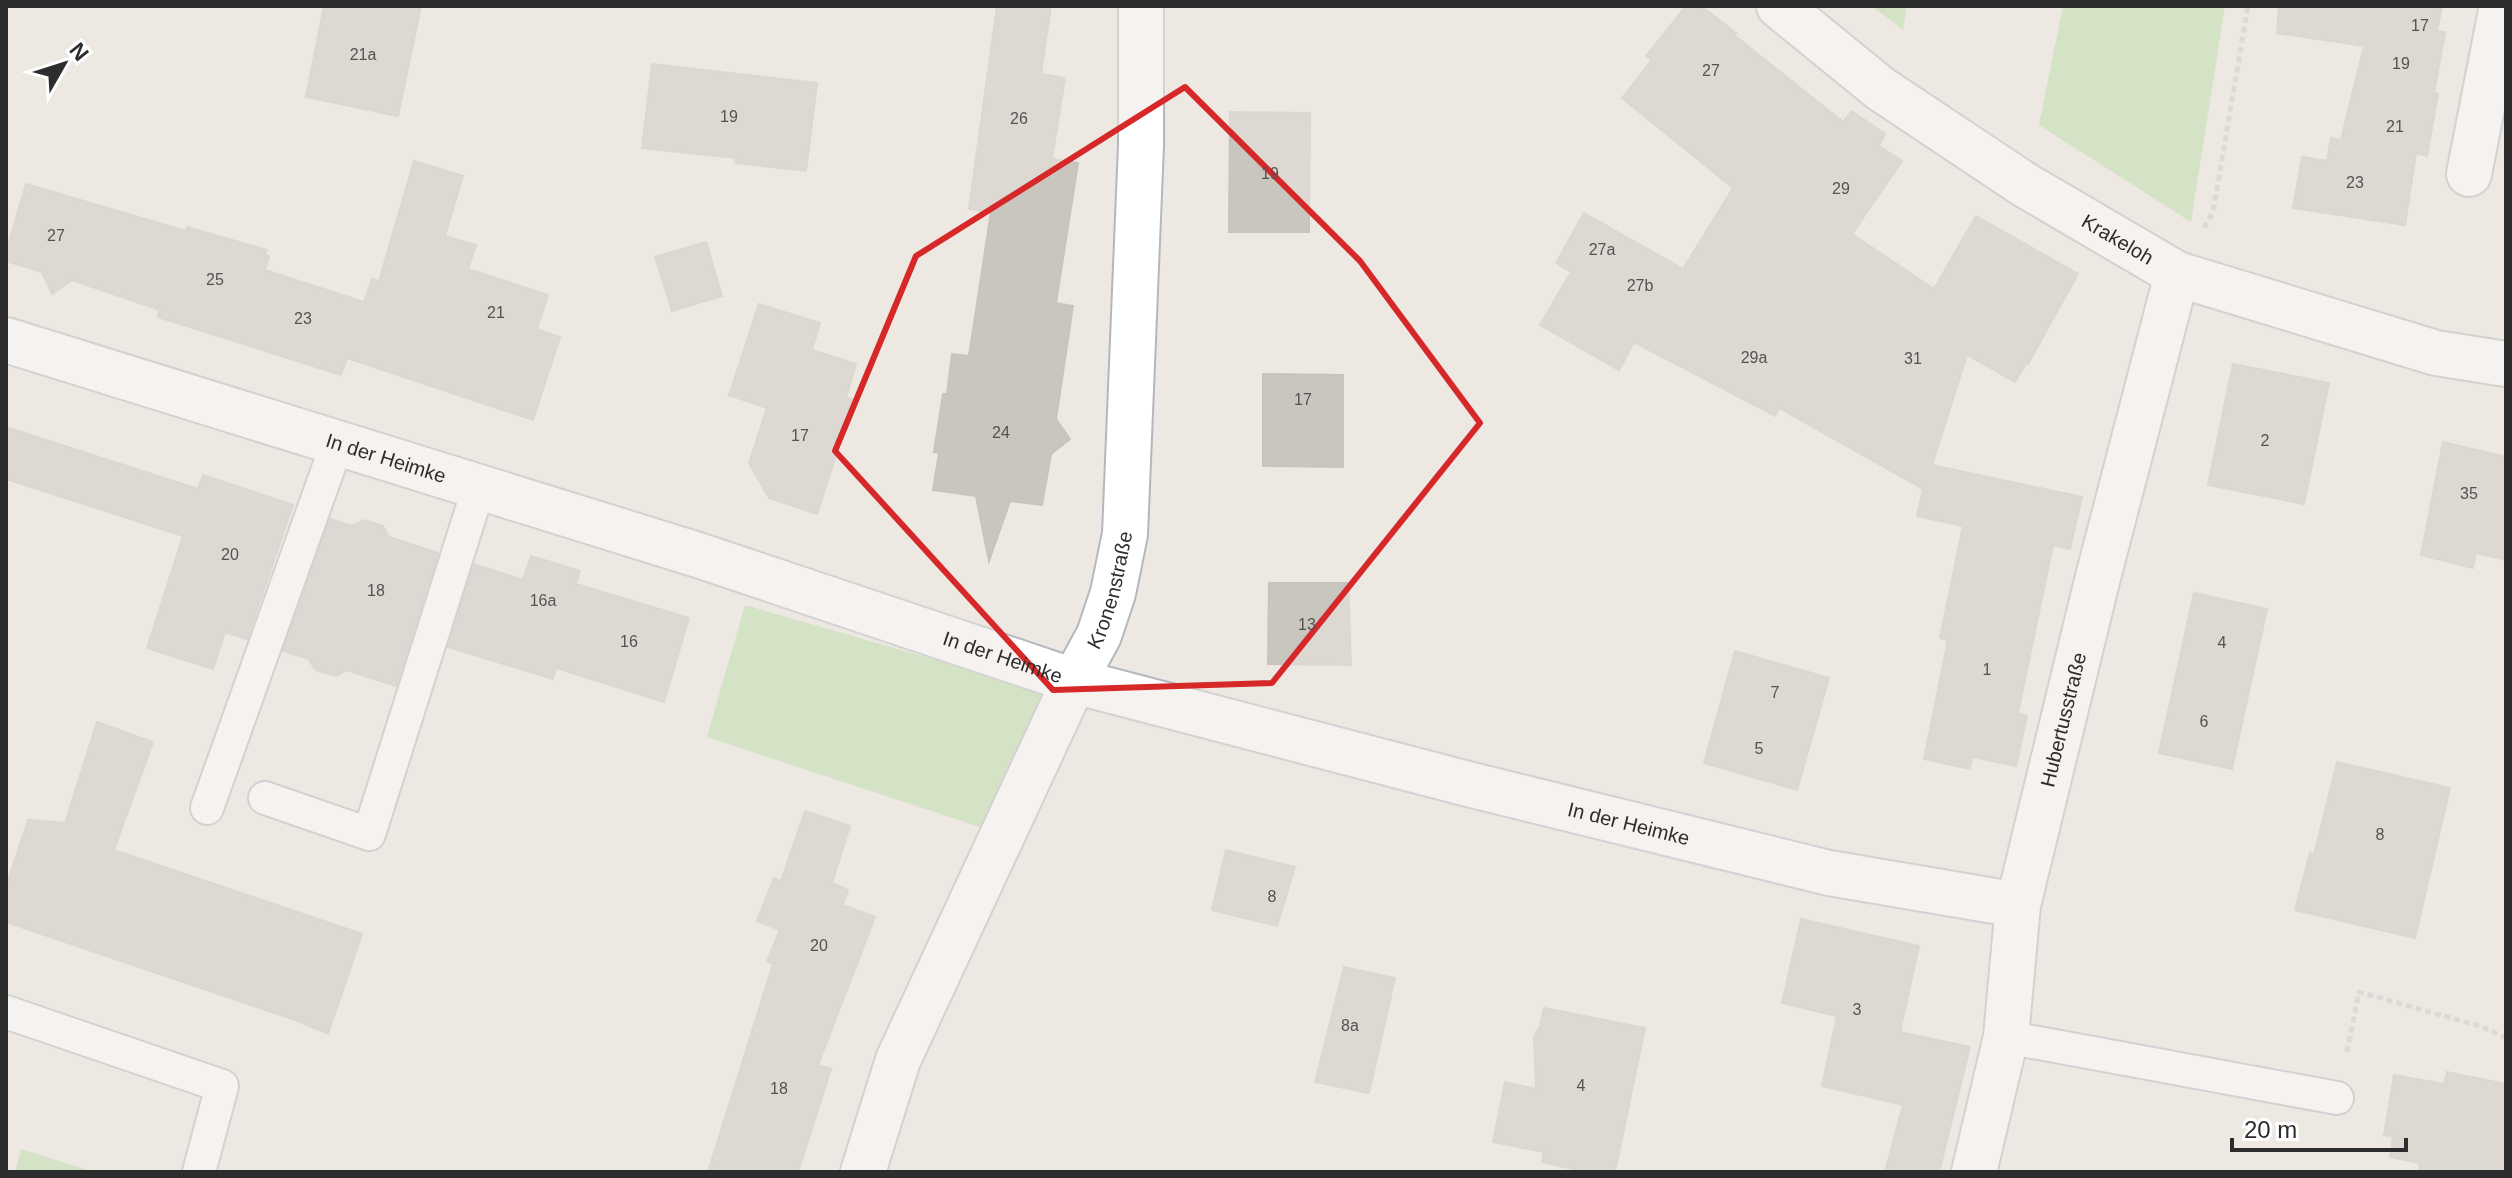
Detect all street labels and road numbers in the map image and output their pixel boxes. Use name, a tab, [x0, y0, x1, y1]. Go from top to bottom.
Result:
street label: Krakeloh	[2078, 210, 2157, 269]
street label: In der Heimke	[323, 429, 449, 487]
street label: Kronenstraße	[1083, 529, 1136, 653]
street label: In der Heimke	[940, 627, 1065, 687]
street label: Hubertusstraße	[2036, 650, 2090, 789]
street label: In der Heimke	[1566, 798, 1692, 849]

